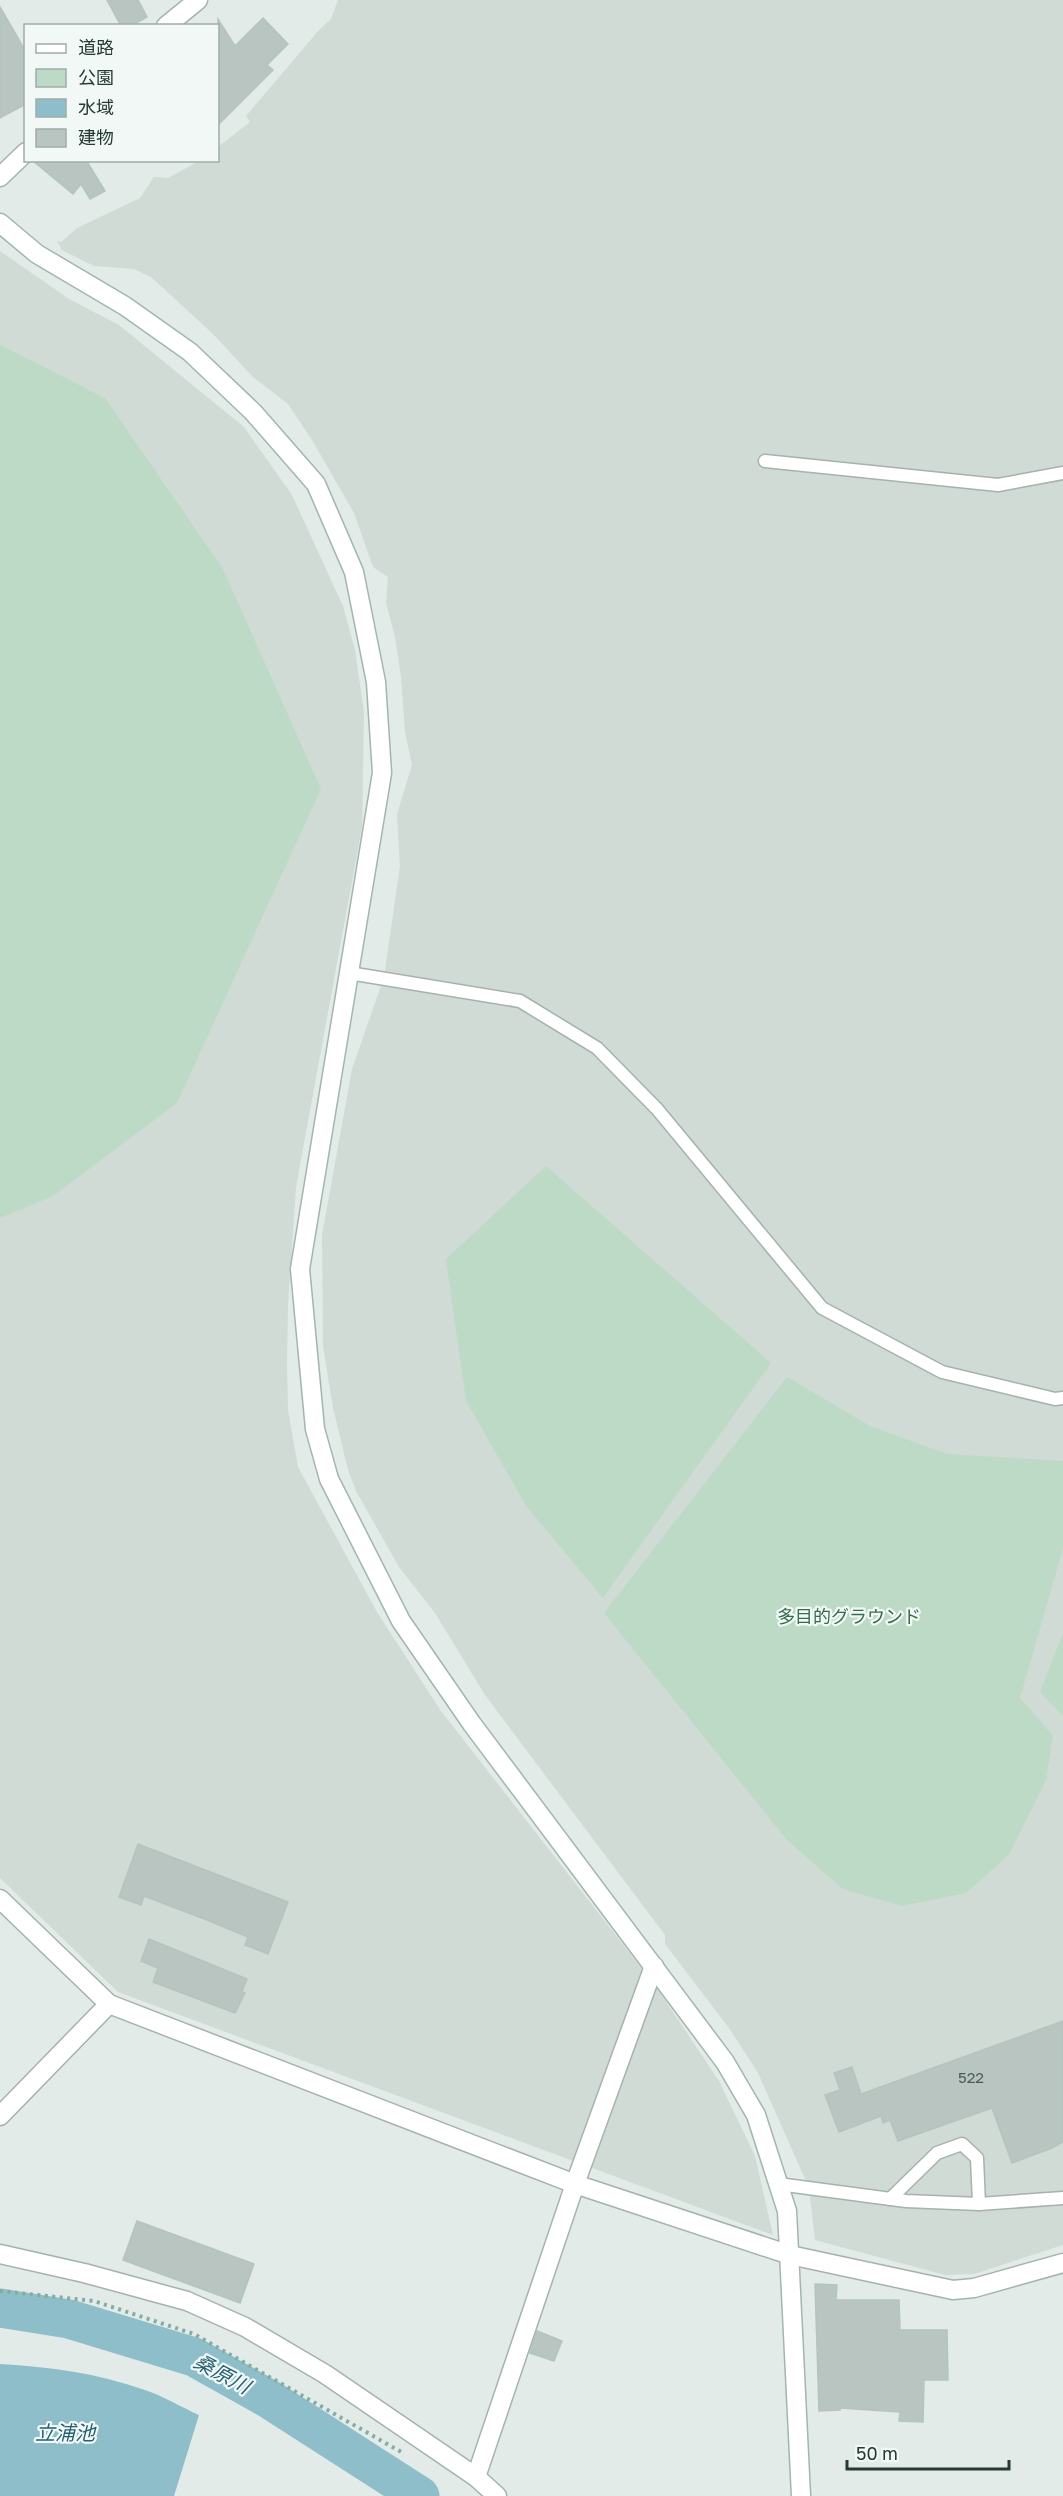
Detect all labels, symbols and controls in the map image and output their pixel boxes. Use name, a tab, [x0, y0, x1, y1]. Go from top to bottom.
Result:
legend	[24, 24, 219, 162]
text: 道路	[78, 36, 114, 58]
text: 公園	[78, 66, 114, 88]
text: 水域	[78, 96, 114, 118]
text: 建物	[78, 126, 114, 148]
park label: 多目的グラウンド	[777, 1605, 921, 1627]
house number: 522	[958, 2068, 984, 2086]
water label: 桑原川	[190, 2348, 256, 2399]
water label: 立浦池	[35, 2420, 97, 2444]
scale bar	[847, 2433, 1009, 2471]
text: 50 m	[856, 2442, 898, 2464]

